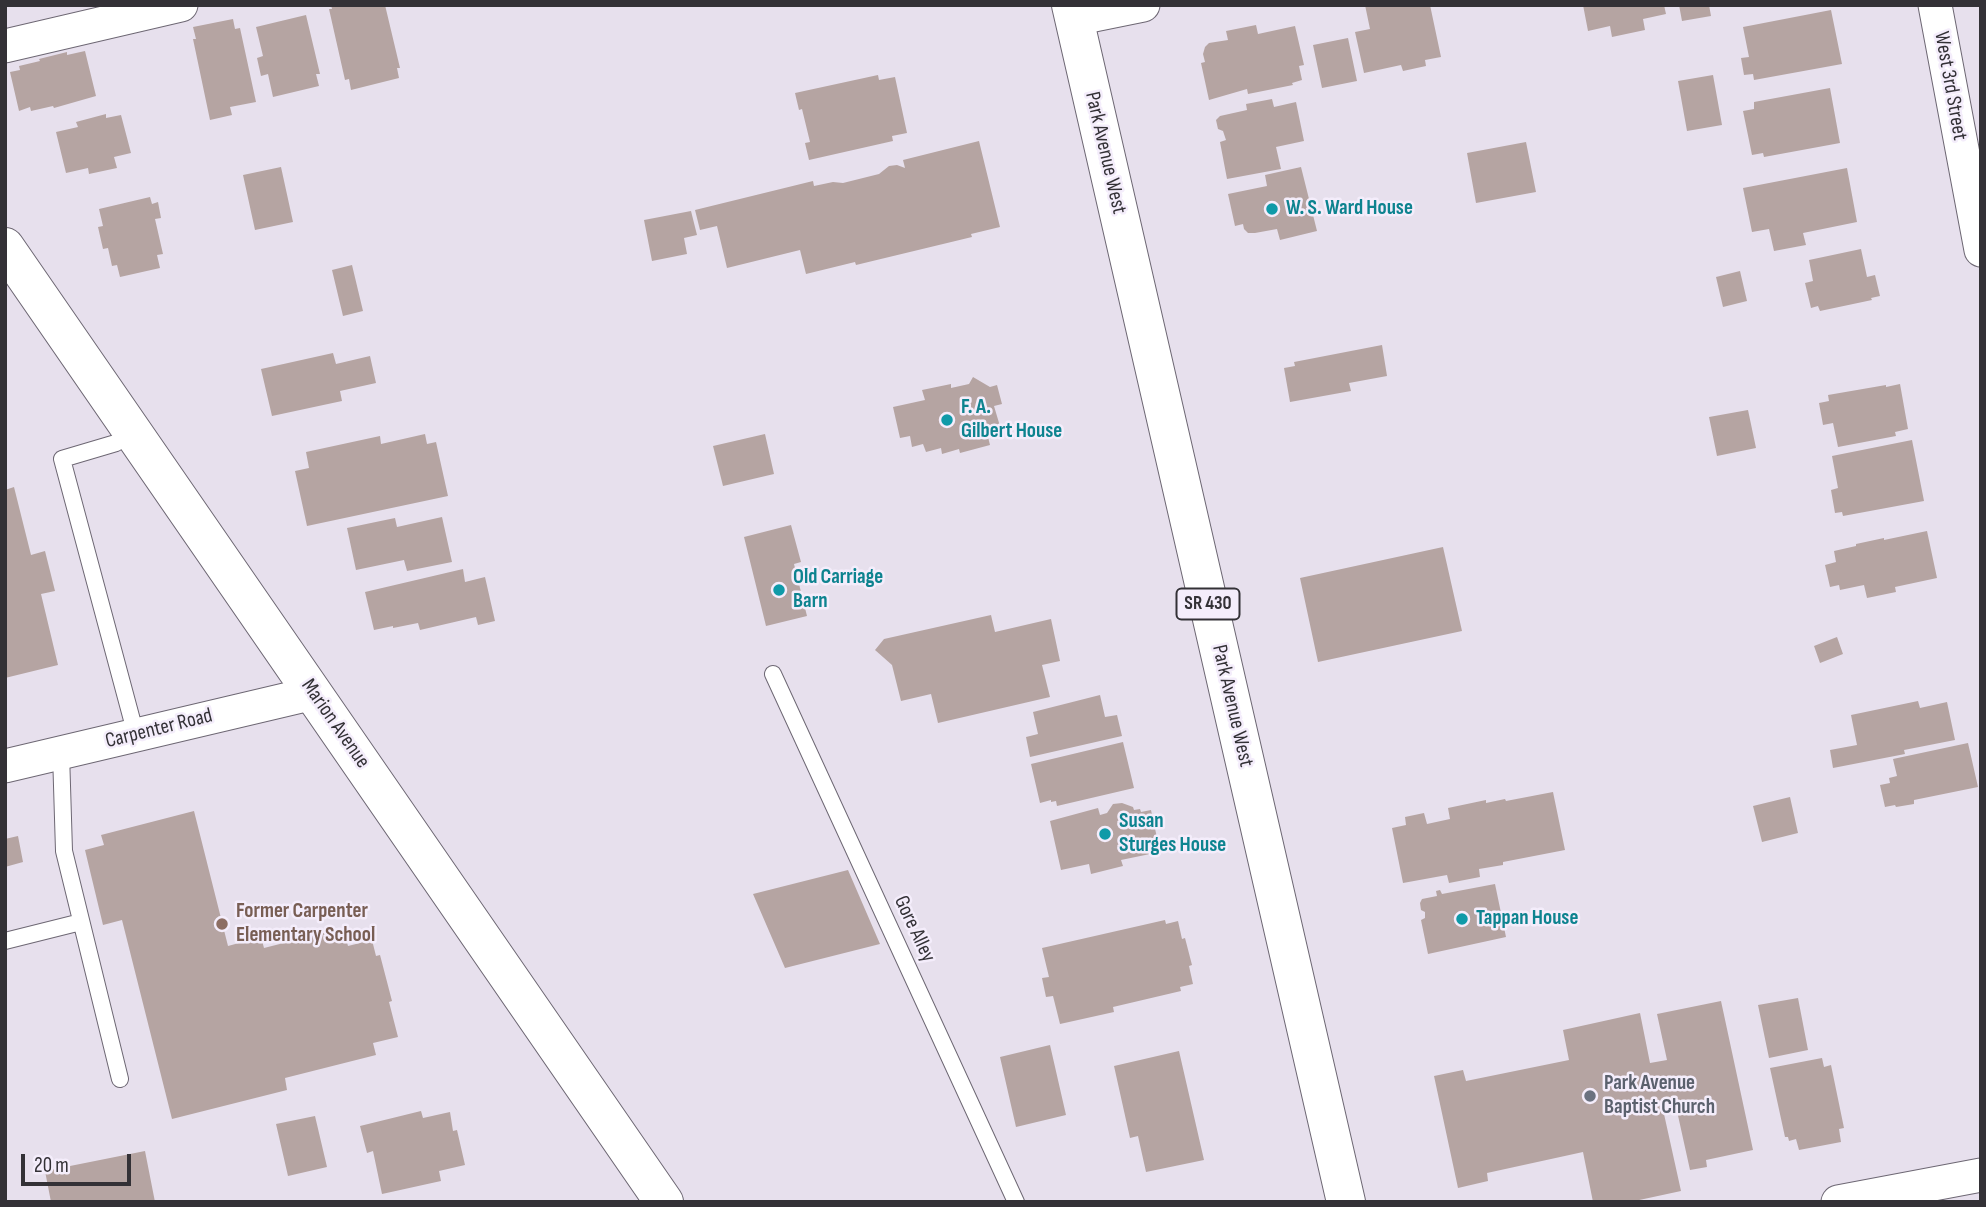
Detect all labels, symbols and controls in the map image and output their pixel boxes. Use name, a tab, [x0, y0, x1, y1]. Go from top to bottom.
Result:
street label: West 3rd Street	[1928, 30, 1972, 142]
street label: Park Avenue West	[1079, 90, 1131, 216]
place label: W. S. Ward House	[1286, 196, 1413, 222]
marker: W. S. Ward House	[1264, 201, 1280, 217]
place label: F. A. Gilbert House	[961, 395, 1062, 445]
marker: F. A. Gilbert House	[939, 412, 955, 428]
place label: Old Carriage Barn	[793, 565, 883, 615]
marker: Old Carriage Barn	[771, 582, 787, 598]
road number: SR 430	[1176, 589, 1240, 620]
street label: Park Avenue West	[1206, 643, 1258, 769]
street label: Marion Avenue	[295, 675, 375, 773]
street label: Carpenter Road	[103, 704, 215, 754]
place label: Susan Sturges House	[1119, 809, 1226, 859]
marker: Susan Sturges House	[1097, 826, 1113, 842]
street label: Gore Alley	[888, 892, 940, 966]
place label: Former Carpenter Elementary School	[236, 899, 375, 949]
place label: Tappan House	[1476, 906, 1578, 932]
marker: Tappan House	[1454, 911, 1470, 927]
marker: Former Carpenter Elementary School	[214, 916, 230, 932]
place label: Park Avenue Baptist Church	[1604, 1071, 1715, 1121]
marker: Park Avenue Baptist Church	[1582, 1088, 1598, 1104]
scale bar	[24, 1140, 135, 1184]
text: 20 m	[34, 1153, 69, 1178]

